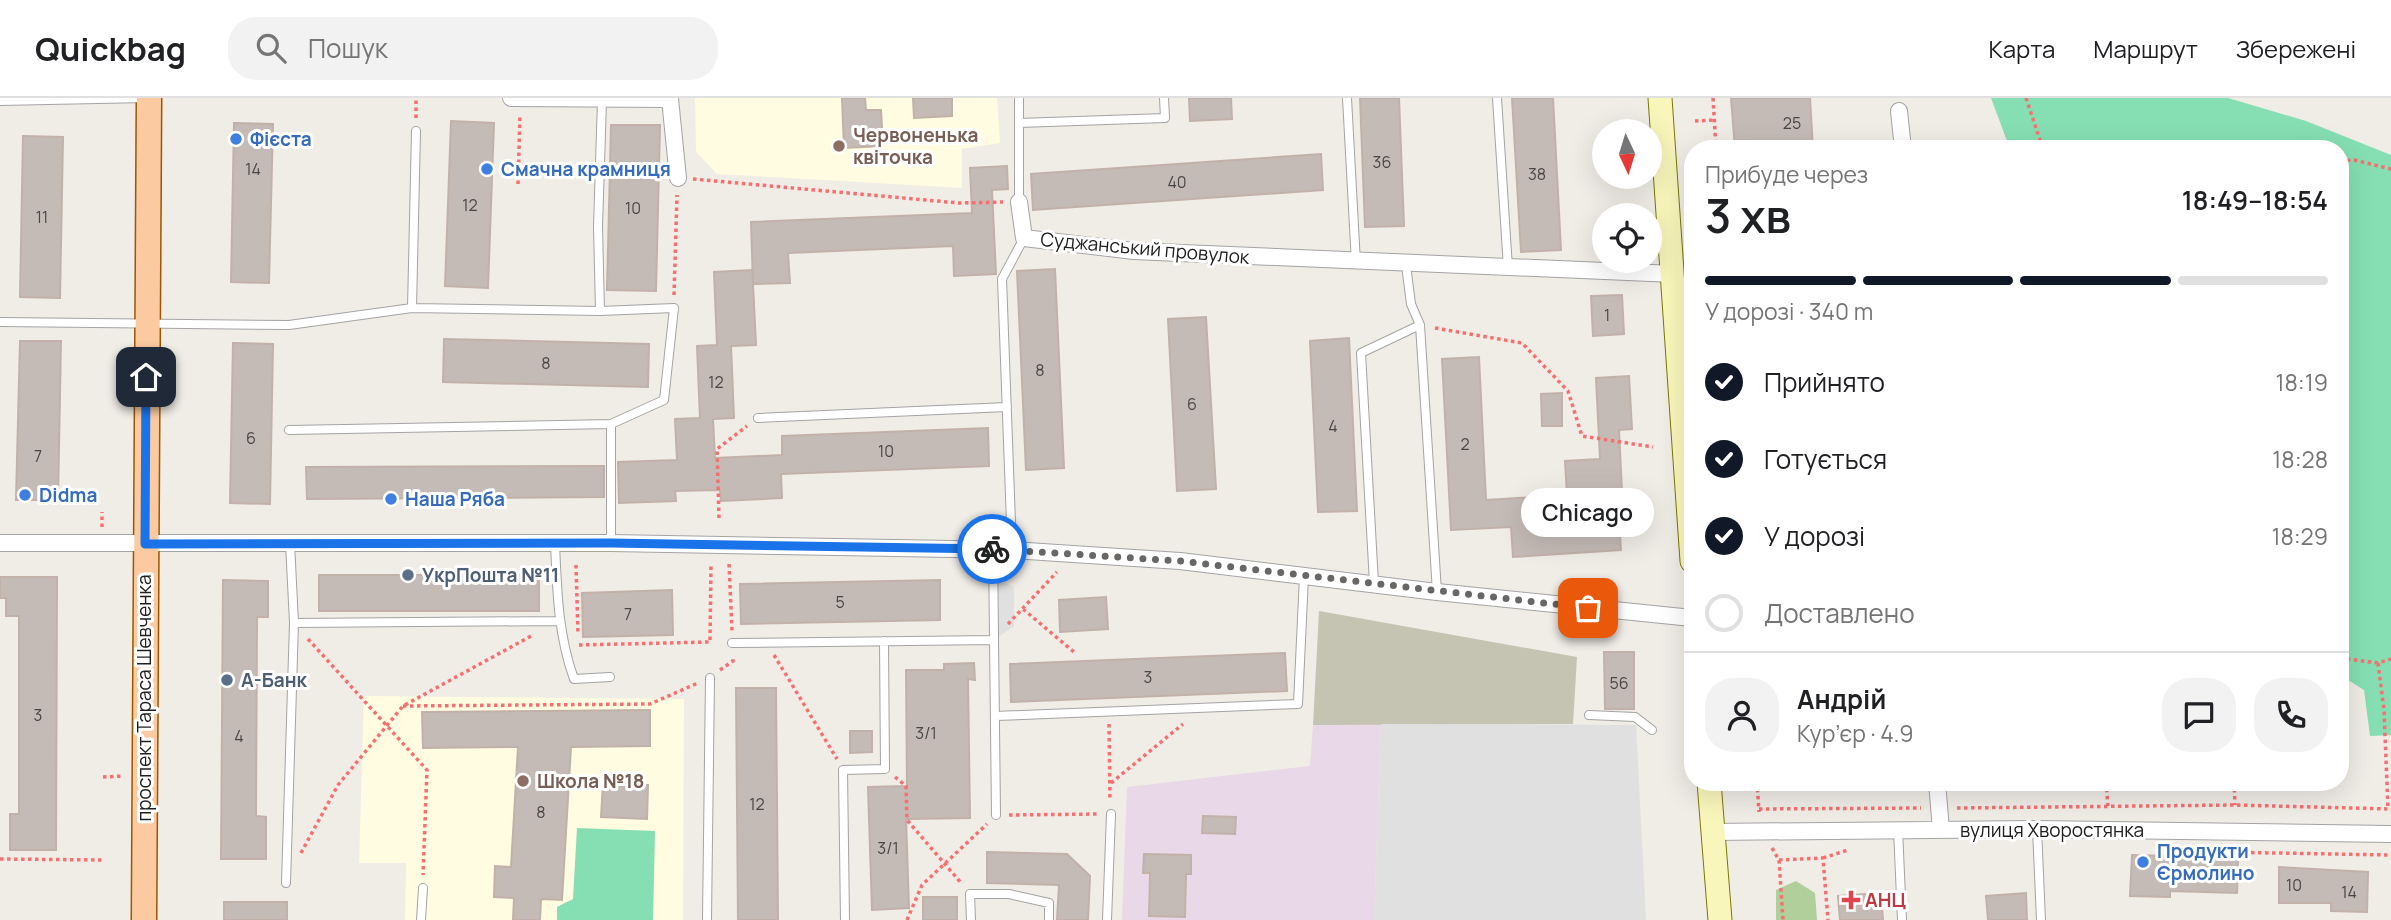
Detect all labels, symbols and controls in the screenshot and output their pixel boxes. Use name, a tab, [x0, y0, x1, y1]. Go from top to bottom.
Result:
search box	[228, 17, 718, 80]
text: Quickbag	[35, 26, 186, 71]
icon: search	[252, 29, 290, 67]
text: Пошук	[308, 30, 388, 66]
text: Карта	[1989, 32, 2055, 65]
text: Маршрут	[2093, 32, 2198, 65]
text: Збережені	[2236, 32, 2356, 65]
house number: 25	[1783, 112, 1801, 134]
north arrow	[1592, 119, 1662, 189]
map controls	[1592, 119, 1662, 273]
place label: Червоненька квіточка	[853, 122, 978, 170]
place label: Фієста	[250, 126, 312, 152]
marker: Фієста	[228, 131, 244, 147]
marker: Червоненька квіточка	[831, 138, 847, 154]
house number: 36	[1373, 151, 1391, 173]
place label: Смачна крамниця	[501, 156, 671, 182]
house number: 14	[245, 158, 261, 180]
text: Прибуде через	[1705, 158, 1868, 190]
marker: Смачна крамниця	[479, 161, 495, 177]
house number: 38	[1528, 163, 1546, 185]
house number: 40	[1167, 171, 1187, 193]
text: 18:49–18:54	[2182, 182, 2328, 218]
text: 3 хв	[1705, 184, 1791, 247]
house number: 12	[462, 194, 478, 216]
house number: 10	[625, 197, 641, 219]
button: locate	[1592, 203, 1662, 273]
house number: 11	[36, 206, 48, 228]
street label: Суджанський провулок	[1040, 226, 1251, 270]
text: У дорозі · 340 m	[1705, 295, 1873, 327]
house number: 1	[1604, 304, 1610, 326]
pin	[116, 347, 176, 407]
house number: 8	[541, 352, 551, 374]
icon: home	[127, 358, 165, 396]
house number: 8	[1035, 359, 1045, 381]
icon: check	[1705, 363, 1743, 401]
text: Прийнято	[1764, 364, 1885, 400]
text: 18:19	[2276, 366, 2328, 398]
house number: 12	[708, 371, 724, 393]
house number: 6	[1187, 393, 1197, 415]
house number: 4	[1328, 415, 1338, 437]
house number: 6	[246, 427, 256, 449]
house number: 2	[1460, 433, 1470, 455]
house number: 10	[878, 440, 894, 462]
icon: check	[1705, 440, 1743, 478]
text: Готується	[1764, 441, 1887, 477]
text: 18:28	[2272, 443, 2328, 475]
house number: 7	[34, 445, 42, 467]
place label: Didma	[39, 482, 97, 508]
place label: Наша Ряба	[405, 486, 505, 512]
marker: Didma	[17, 487, 33, 503]
callout: Chicago	[1522, 489, 1654, 538]
marker: Наша Ряба	[383, 491, 399, 507]
text: Chicago	[1542, 496, 1633, 528]
courier	[957, 514, 1027, 584]
icon: check	[1705, 517, 1743, 555]
text: У дорозі	[1764, 518, 1865, 554]
text: 18:29	[2271, 520, 2328, 552]
icon: bike	[973, 530, 1011, 568]
place label: УкрПошта №11	[422, 562, 559, 588]
marker: УкрПошта №11	[400, 567, 416, 583]
street label: проспект Тараса Шевченка	[131, 575, 157, 821]
pin	[1558, 578, 1618, 638]
icon: bag	[1569, 589, 1607, 627]
house number: 5	[835, 591, 845, 613]
text: Доставлено	[1764, 595, 1915, 631]
house number: 7	[624, 603, 632, 625]
house number: 3	[1144, 666, 1152, 688]
place label: А-Банк	[241, 667, 308, 693]
marker: А-Банк	[219, 672, 235, 688]
house number: 56	[1609, 672, 1629, 694]
button: person	[1705, 678, 1779, 752]
button: chat	[2162, 678, 2236, 752]
button: phone	[2254, 678, 2328, 752]
text: Андрій	[1797, 681, 1886, 717]
house number: 3	[34, 704, 42, 726]
text: Кур’єр · 4.9	[1797, 717, 1914, 749]
house number: 3/1	[915, 722, 937, 744]
house number: 4	[234, 725, 244, 747]
place label: Школа №18	[537, 768, 644, 794]
marker: Школа №18	[515, 773, 531, 789]
house number: 12	[749, 793, 765, 815]
house number: 8	[536, 801, 546, 823]
street label: вулиця Хворостянка	[1960, 817, 2144, 843]
house number: 3/1	[877, 837, 899, 859]
place label: Продукти Єрмолино	[2157, 838, 2255, 886]
marker: Продукти Єрмолино	[2135, 854, 2151, 870]
house number: 10	[2286, 874, 2302, 896]
house number: 14	[2341, 881, 2357, 903]
place label: АНЦ	[1865, 887, 1906, 913]
marker: АНЦ	[1843, 892, 1859, 908]

